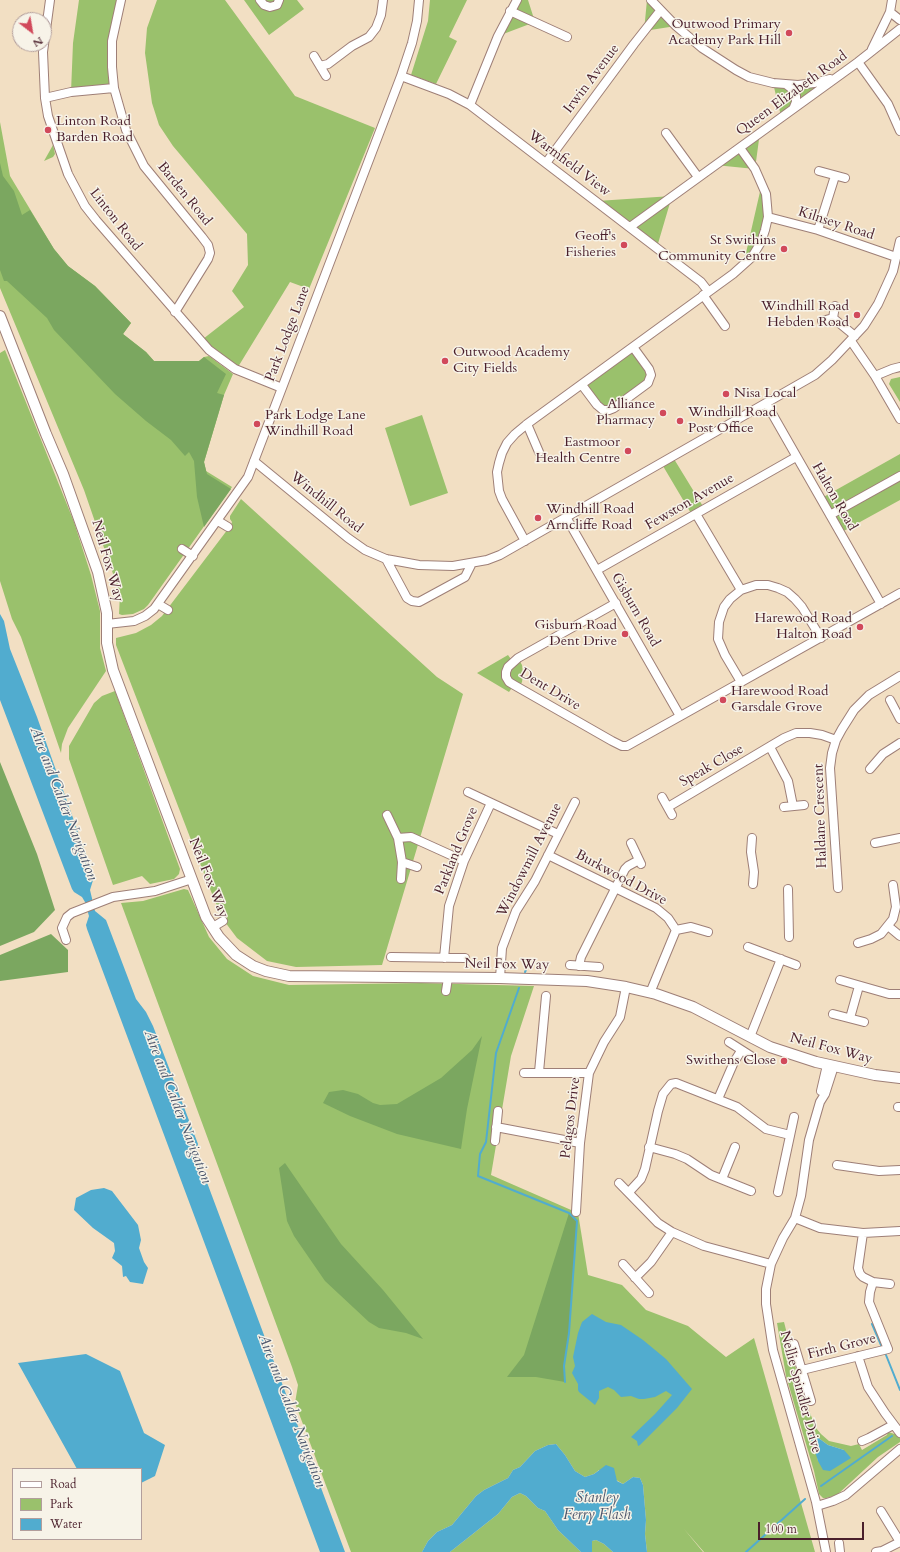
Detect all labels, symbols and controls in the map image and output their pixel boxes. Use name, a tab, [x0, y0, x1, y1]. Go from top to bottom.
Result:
north arrow	[12, 12, 52, 52]
place label: Outwood Primary Academy Park Hill	[668, 17, 781, 50]
marker: Outwood Primary Academy Park Hill	[784, 28, 794, 38]
text: N	[30, 33, 46, 51]
street label: Irwin Avenue	[561, 41, 623, 117]
street label: Queen Elizabeth Road	[733, 48, 851, 140]
place label: Linton Road Barden Road	[56, 114, 133, 146]
marker: Linton Road Barden Road	[43, 125, 53, 135]
street label: Warmfield View	[524, 127, 614, 201]
street label: Barden Road	[153, 159, 215, 229]
street label: Linton Road	[85, 185, 145, 255]
street label: Kilnsey Road	[796, 204, 876, 244]
place label: Geoff's Fisheries	[565, 229, 616, 262]
place label: St Swithins Community Centre	[658, 233, 776, 266]
marker: Geoff's Fisheries	[619, 240, 629, 250]
marker: St Swithins Community Centre	[779, 244, 789, 254]
street label: Park Lodge Lane	[262, 284, 314, 384]
place label: Windhill Road Hebden Road	[761, 299, 849, 332]
marker: Windhill Road Hebden Road	[852, 310, 862, 320]
place label: Outwood Academy City Fields	[453, 345, 570, 378]
marker: Outwood Academy City Fields	[440, 356, 450, 366]
place label: Nisa Local	[734, 386, 796, 402]
marker: Nisa Local	[721, 389, 731, 399]
place label: Alliance Pharmacy	[596, 397, 655, 430]
place label: Windhill Road Post Office	[688, 405, 776, 438]
place label: Park Lodge Lane Windhill Road	[265, 408, 366, 440]
marker: Alliance Pharmacy	[658, 408, 668, 418]
marker: Windhill Road Post Office	[675, 416, 685, 426]
marker: Park Lodge Lane Windhill Road	[252, 419, 262, 429]
place label: Eastmoor Health Centre	[536, 435, 620, 468]
marker: Eastmoor Health Centre	[623, 446, 633, 456]
street label: Halton Road	[808, 460, 860, 534]
street label: Windhill Road	[286, 469, 366, 537]
street label: Fewston Avenue	[643, 470, 737, 534]
place label: Windhill Road Arncliffe Road	[546, 502, 634, 534]
marker: Windhill Road Arncliffe Road	[533, 513, 543, 523]
street label: Neil Fox Way	[87, 518, 127, 604]
street label: Gisburn Road	[607, 570, 663, 650]
place label: Harewood Road Halton Road	[754, 611, 852, 644]
place label: Gisburn Road Dent Drive	[535, 618, 617, 650]
marker: Harewood Road Halton Road	[855, 622, 865, 632]
marker: Gisburn Road Dent Drive	[620, 629, 630, 639]
street label: Dent Drive	[517, 665, 583, 715]
place label: Harewood Road Garsdale Grove	[731, 684, 829, 716]
marker: Harewood Road Garsdale Grove	[718, 695, 728, 705]
water label: Aire and Calder Navigation	[25, 725, 101, 883]
street label: Speak Close	[677, 741, 747, 791]
street label: Haldane Crescent	[811, 763, 831, 869]
street label: Windowmill Avenue	[494, 800, 566, 920]
street label: Parkland Grove	[432, 805, 482, 897]
street label: Neil Fox Way	[184, 836, 232, 920]
street label: Burkwood Drive	[572, 847, 670, 909]
street label: Neil Fox Way	[464, 956, 550, 974]
water label: Aire and Calder Navigation	[139, 1028, 215, 1186]
street label: Neil Fox Way	[788, 1030, 874, 1068]
place label: Swithens Close	[686, 1053, 776, 1069]
marker: Swithens Close	[779, 1056, 789, 1066]
street label: Pelagos Drive	[558, 1076, 584, 1160]
street label: Nellie Spindler Drive	[776, 1329, 824, 1455]
street label: Firth Grove	[806, 1330, 878, 1364]
water label: Aire and Calder Navigation	[253, 1332, 329, 1490]
legend	[12, 1468, 142, 1540]
text: Road	[50, 1476, 76, 1492]
water label: Stanley Ferry Flash	[563, 1490, 631, 1525]
text: Park	[50, 1496, 73, 1512]
scale bar	[760, 1514, 866, 1540]
text: Water	[50, 1516, 82, 1532]
text: 100 m	[765, 1521, 797, 1537]

